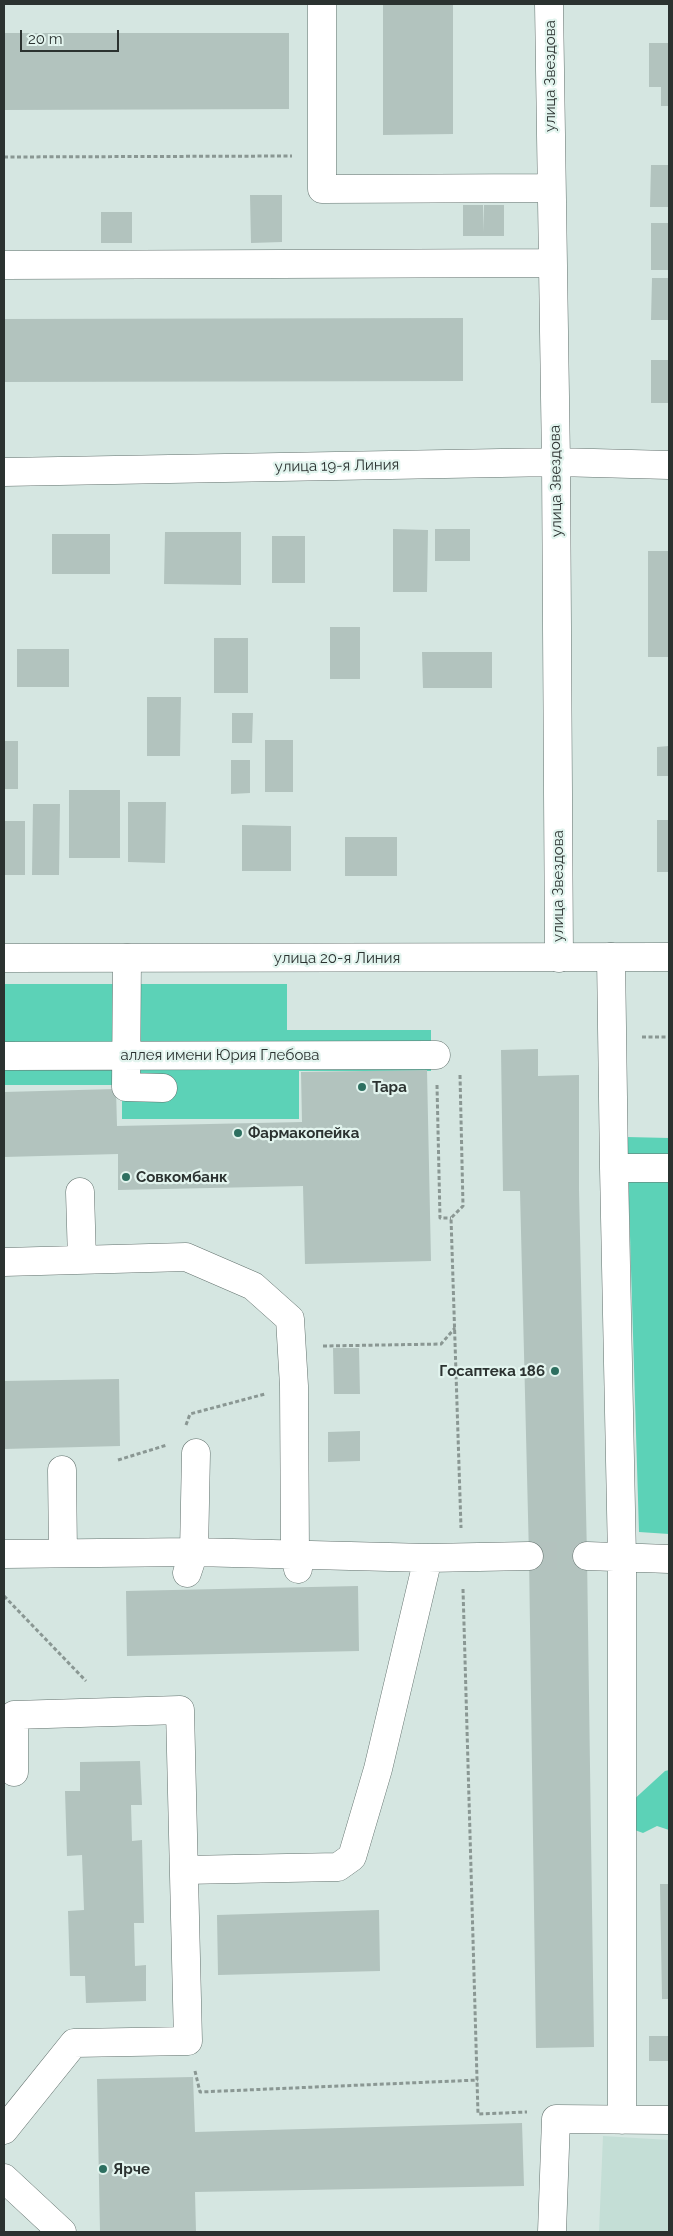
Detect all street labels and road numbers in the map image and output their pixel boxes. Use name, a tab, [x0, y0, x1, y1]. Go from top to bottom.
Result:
street label: улица Звездова	[541, 20, 559, 132]
street label: улица Звездова	[546, 425, 566, 537]
street label: улица 19-я Линия	[275, 456, 399, 476]
street label: улица Звездова	[549, 830, 567, 942]
street label: улица 20-я Линия	[274, 949, 400, 967]
street label: аллея имени Юрия Глебова	[120, 1046, 320, 1064]

